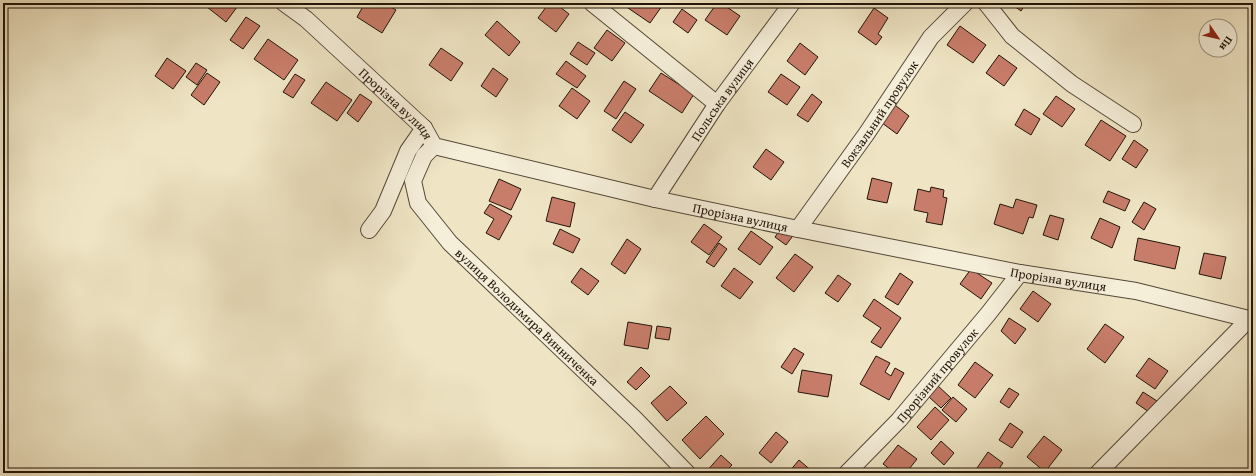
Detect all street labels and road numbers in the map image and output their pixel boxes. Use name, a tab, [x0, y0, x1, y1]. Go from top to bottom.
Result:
street label: Польська вулиця	[686, 54, 758, 145]
street label: Вокзальний провулок	[836, 56, 923, 172]
street label: Прорізна вулиця	[355, 64, 438, 143]
street label: Прорізна вулиця	[691, 198, 790, 237]
street label: вулиця Володимира Винниченка	[451, 244, 604, 391]
street label: Прорізна вулиця	[1009, 262, 1108, 296]
street label: Прорізний провулок	[892, 324, 983, 427]

